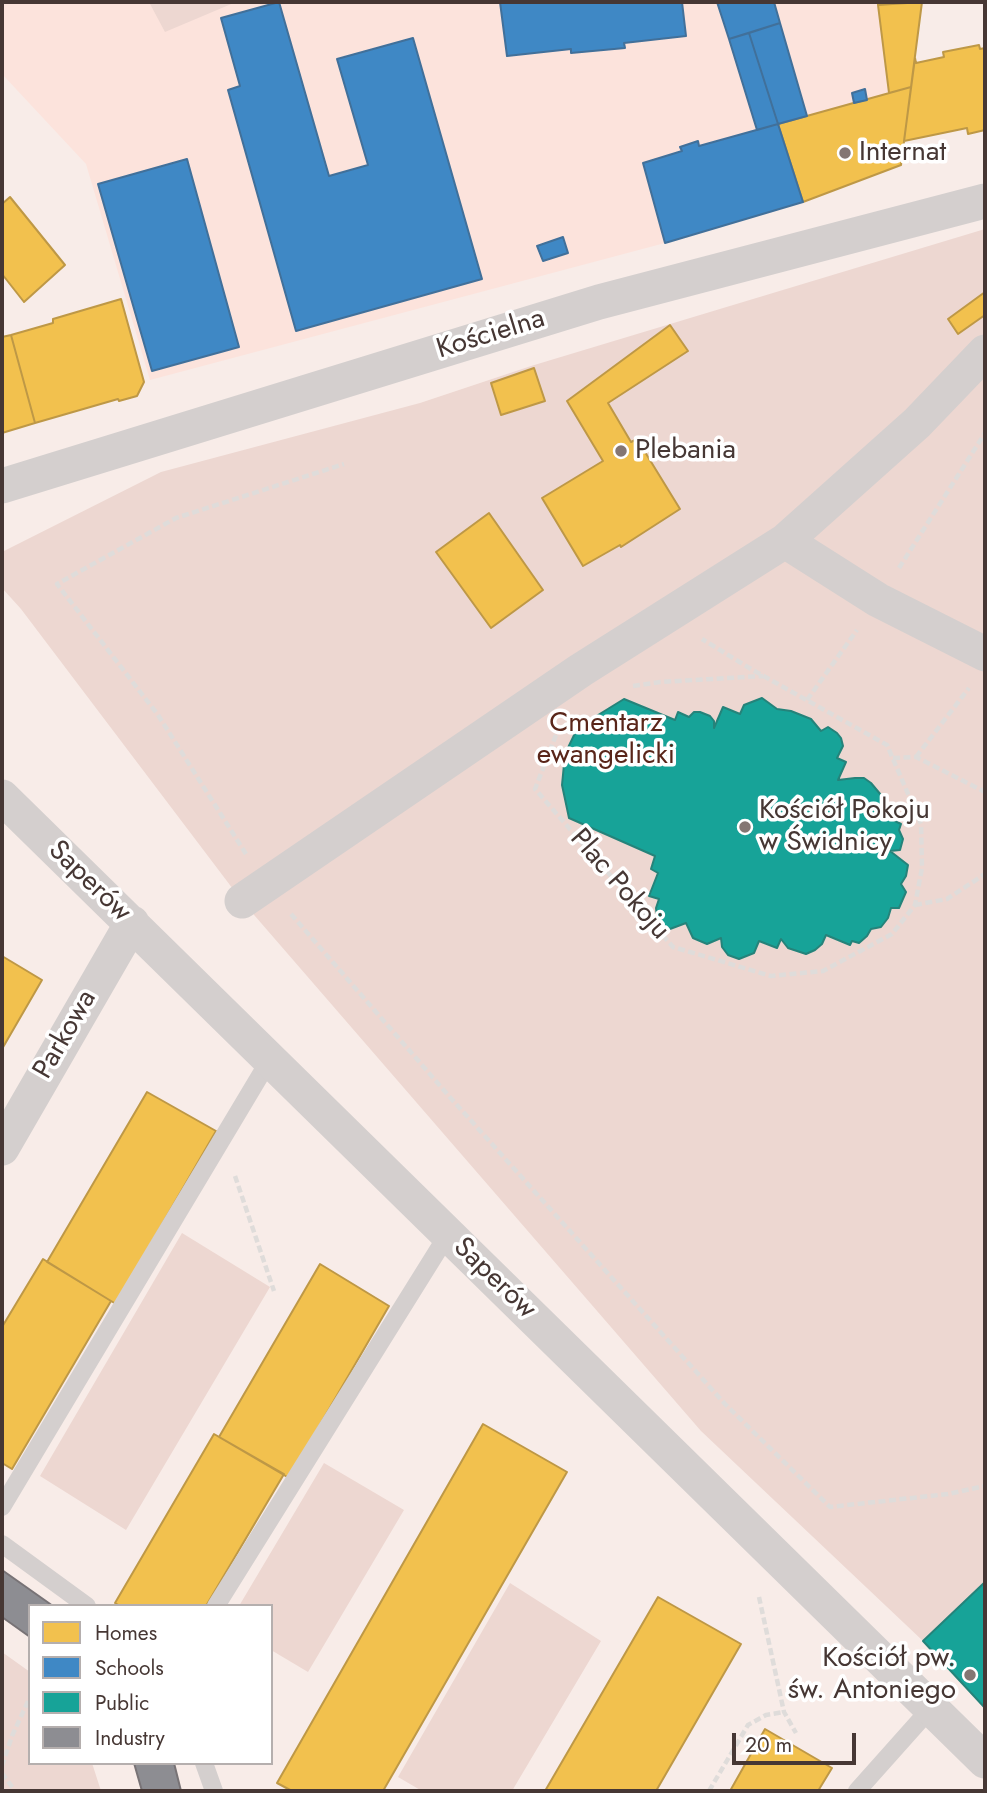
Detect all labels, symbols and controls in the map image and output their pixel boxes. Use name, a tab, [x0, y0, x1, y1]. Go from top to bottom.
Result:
place label: Internat	[859, 136, 946, 170]
marker: Internat	[837, 145, 853, 161]
street label: Kościelna	[433, 303, 549, 367]
place label: Plebania	[635, 434, 736, 468]
marker: Plebania	[613, 443, 629, 459]
park label: Cmentarz ewangelicki	[537, 707, 675, 773]
place label: Kościół Pokoju w Świdnicy	[759, 794, 930, 860]
marker: Kościół Pokoju w Świdnicy	[737, 819, 753, 835]
street label: Plac Pokoju	[562, 823, 676, 947]
street label: Saperów	[41, 834, 137, 930]
street label: Parkowa	[27, 985, 105, 1085]
street label: Saperów	[446, 1231, 542, 1327]
legend	[28, 1604, 273, 1765]
text: Homes	[95, 1618, 157, 1648]
place label: Kościół pw. św. Antoniego	[788, 1642, 956, 1708]
text: Schools	[95, 1653, 164, 1683]
marker: Kościół pw. św. Antoniego	[962, 1667, 978, 1683]
text: Public	[95, 1688, 149, 1718]
scale bar	[735, 1720, 859, 1764]
text: Industry	[95, 1723, 165, 1753]
text: 20 m	[745, 1730, 792, 1760]

